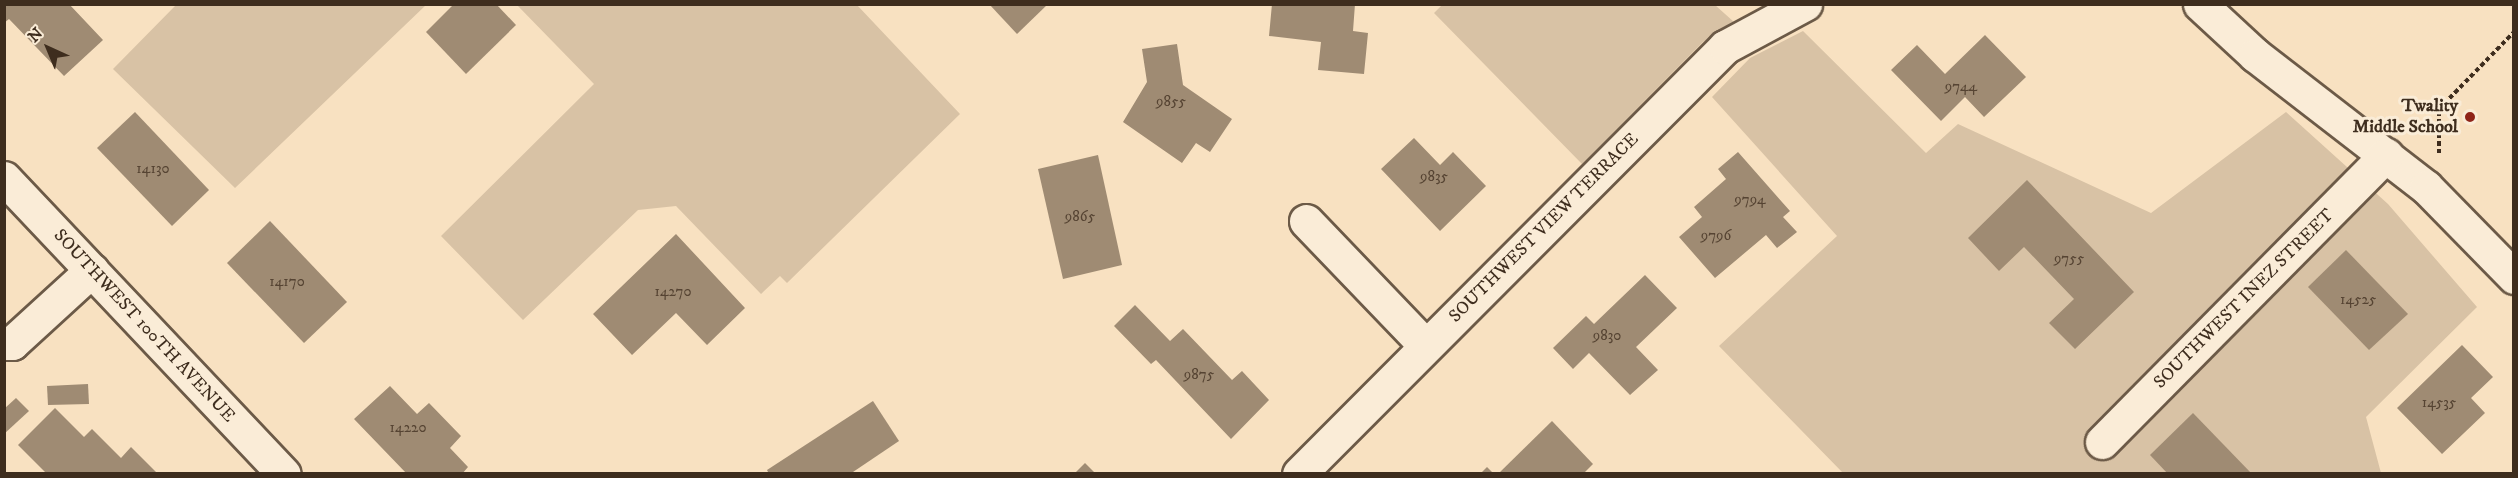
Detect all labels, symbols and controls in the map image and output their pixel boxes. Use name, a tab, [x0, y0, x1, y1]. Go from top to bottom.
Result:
north arrow	[18, 18, 78, 78]
text: N	[24, 23, 47, 47]
house number: 9744	[1945, 78, 1977, 96]
house number: 9855	[1156, 93, 1186, 111]
place label: Twality Middle School	[2353, 96, 2458, 138]
marker: Twality Middle School	[2463, 110, 2477, 124]
street label: SOUTHWEST VIEW TERRACE	[1445, 129, 1643, 327]
house number: 14130	[136, 160, 170, 178]
house number: 9835	[1420, 168, 1448, 186]
house number: 9794	[1734, 191, 1766, 209]
street label: SOUTHWEST INEZ STREET	[2150, 205, 2338, 393]
house number: 9865	[1065, 208, 1095, 226]
street label: SOUTHWEST 100TH AVENUE	[49, 225, 239, 427]
house number: 9796	[1701, 227, 1731, 245]
house number: 9755	[2054, 250, 2084, 268]
house number: 14170	[269, 273, 305, 291]
house number: 14270	[654, 283, 692, 301]
house number: 14525	[2340, 291, 2376, 309]
house number: 9830	[1593, 327, 1621, 345]
house number: 9875	[1184, 366, 1214, 384]
house number: 14535	[2422, 394, 2456, 412]
house number: 14220	[390, 419, 426, 437]

